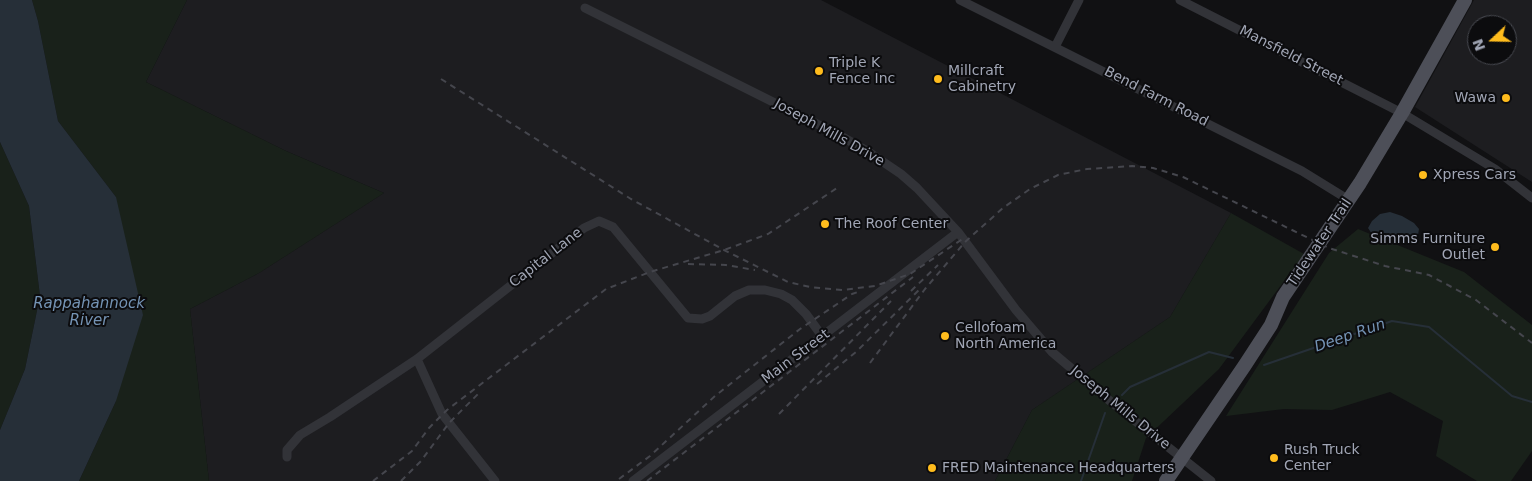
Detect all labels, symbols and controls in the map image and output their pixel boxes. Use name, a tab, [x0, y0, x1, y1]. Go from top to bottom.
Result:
north arrow	[1467, 15, 1517, 65]
street label: Mansfield Street	[1236, 23, 1346, 89]
text: N	[1469, 37, 1488, 53]
place label: Triple K Fence Inc	[829, 55, 895, 88]
place label: Millcraft Cabinetry	[948, 63, 1016, 95]
street label: Bend Farm Road	[1101, 64, 1211, 130]
marker: Triple K Fence Inc	[813, 65, 825, 77]
marker: Millcraft Cabinetry	[932, 73, 944, 85]
place label: Wawa	[1454, 90, 1496, 106]
marker: Wawa	[1500, 92, 1512, 104]
street label: Joseph Mills Drive	[771, 96, 887, 170]
place label: Xpress Cars	[1433, 167, 1516, 183]
marker: Xpress Cars	[1417, 169, 1429, 181]
street label: Tidewater Trail	[1284, 196, 1356, 290]
place label: The Roof Center	[835, 216, 948, 232]
marker: The Roof Center	[819, 218, 831, 230]
street label: Capital Lane	[506, 224, 586, 292]
place label: Simms Furniture Outlet	[1370, 231, 1485, 264]
marker: Simms Furniture Outlet	[1489, 241, 1501, 253]
water label: Rappahannock River	[33, 295, 145, 330]
water label: Deep Run	[1312, 315, 1388, 357]
place label: Cellofoam North America	[955, 320, 1056, 352]
street label: Main Street	[759, 326, 833, 388]
marker: Cellofoam North America	[939, 330, 951, 342]
street label: Joseph Mills Drive	[1067, 363, 1173, 453]
place label: Rush Truck Center	[1284, 442, 1360, 474]
marker: Rush Truck Center	[1268, 452, 1280, 464]
place label: FRED Maintenance Headquarters	[942, 460, 1174, 476]
marker: FRED Maintenance Headquarters	[926, 462, 938, 474]

